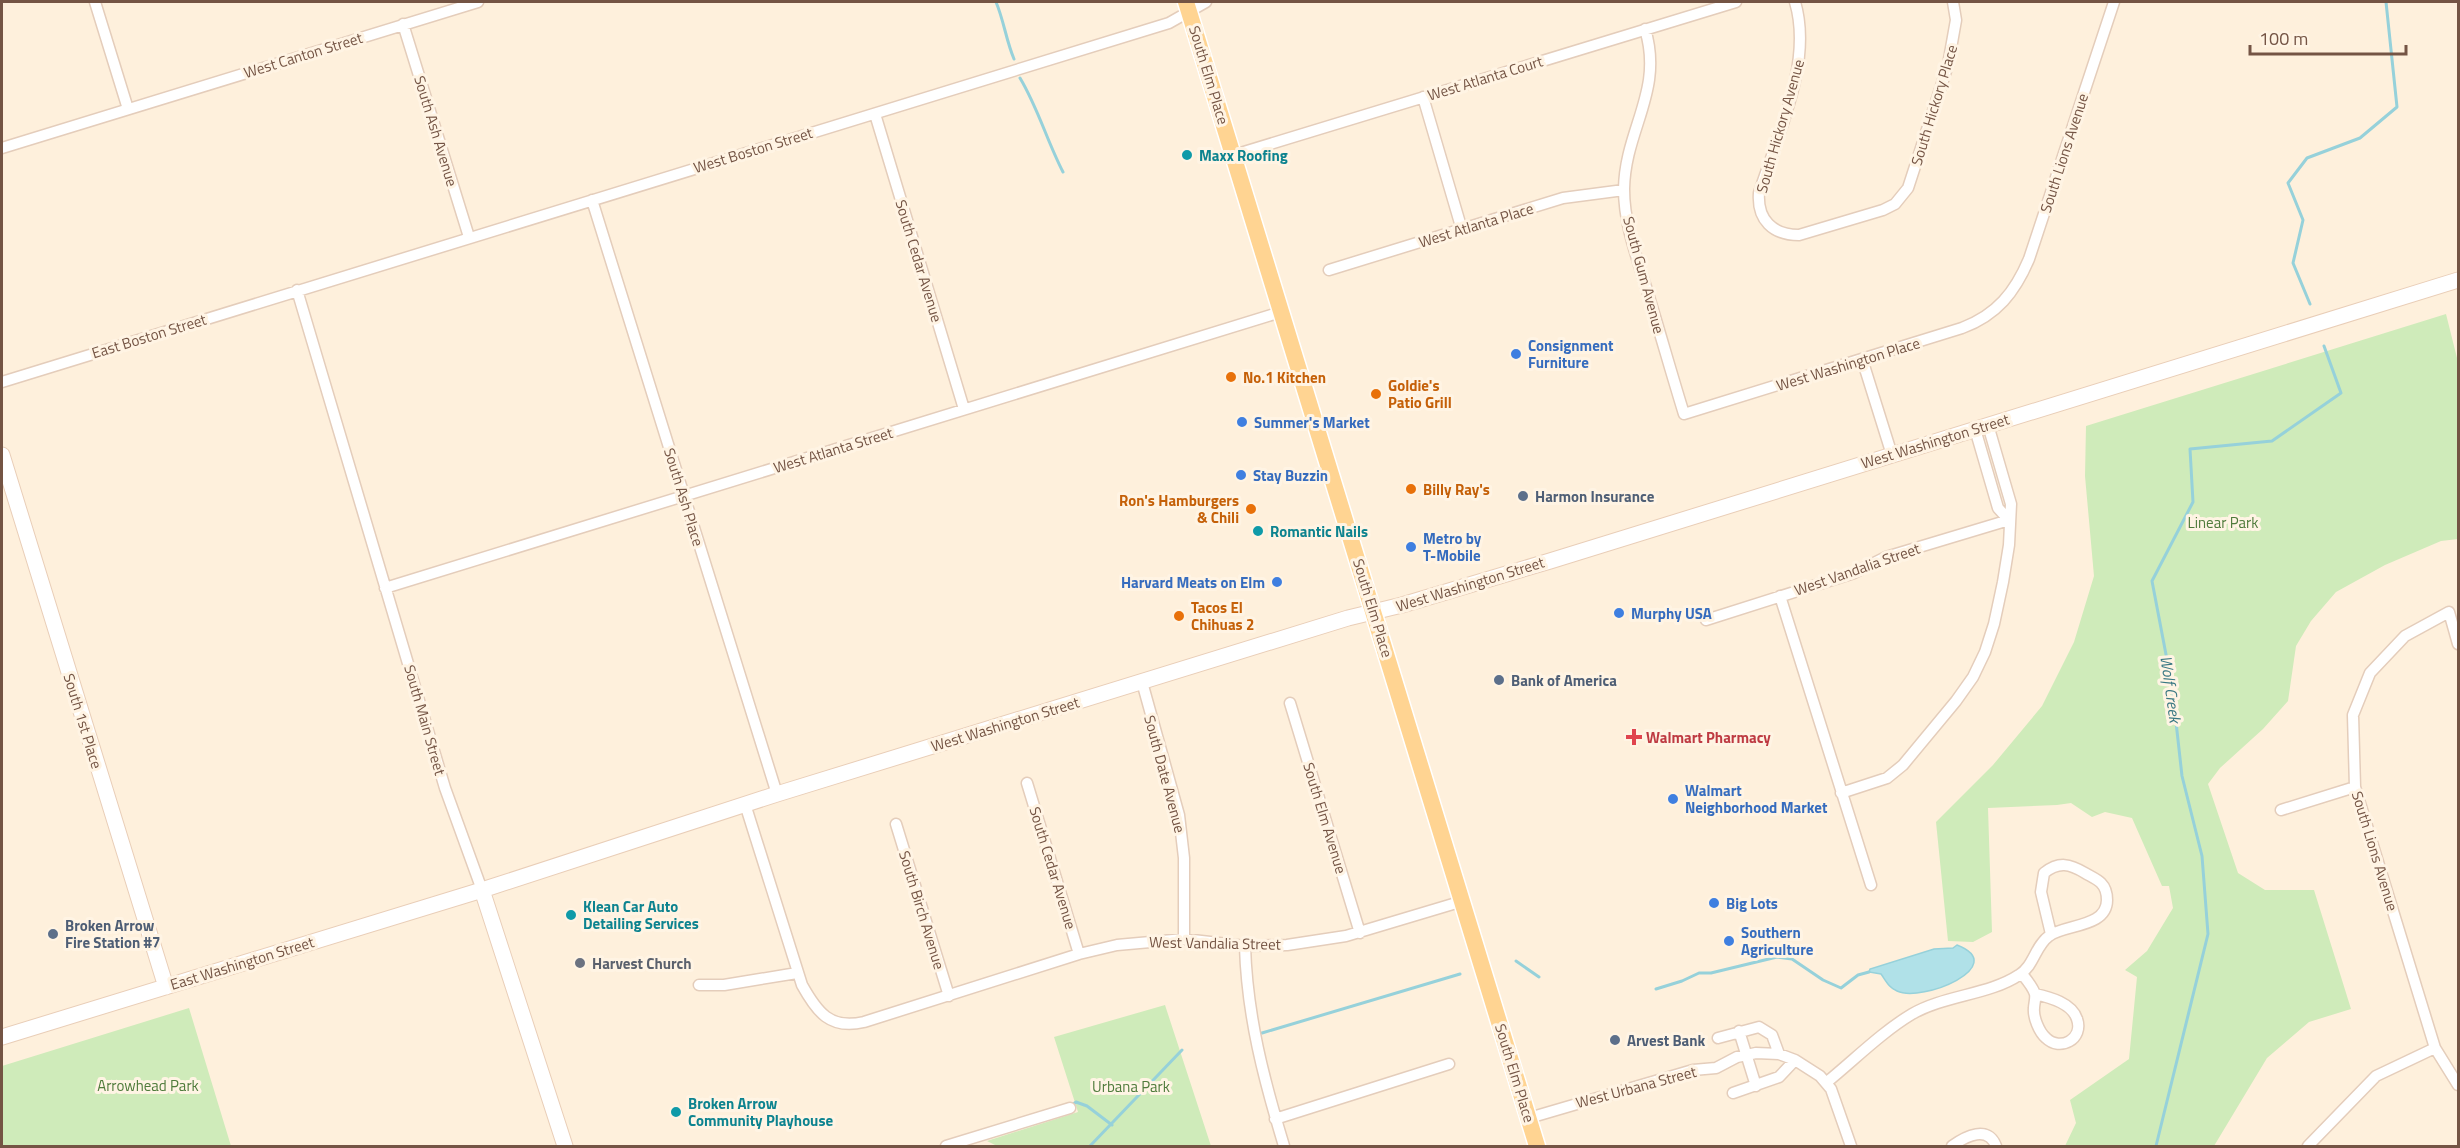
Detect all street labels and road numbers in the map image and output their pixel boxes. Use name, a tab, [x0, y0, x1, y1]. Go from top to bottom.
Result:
street label: South Elm Place	[1183, 23, 1235, 127]
street label: West Canton Street	[241, 26, 366, 84]
street label: South Hickory Place	[1905, 42, 1963, 168]
street label: West Atlanta Court	[1424, 49, 1546, 106]
street label: South Hickory Avenue	[1750, 56, 1810, 196]
street label: South Ash Avenue	[408, 73, 464, 189]
street label: South Lions Avenue	[2034, 90, 2094, 216]
street label: West Boston Street	[691, 121, 816, 179]
street label: South Cedar Avenue	[889, 197, 949, 325]
street label: West Atlanta Place	[1416, 197, 1536, 253]
street label: South Gum Avenue	[1617, 214, 1671, 336]
street label: East Boston Street	[89, 307, 210, 364]
street label: West Washington Place	[1773, 331, 1923, 397]
street label: West Washington Street	[1858, 407, 2013, 475]
street label: West Atlanta Street	[770, 421, 896, 479]
street label: South Ash Place	[658, 445, 710, 549]
street label: West Vandalia Street	[1791, 536, 1924, 601]
street label: West Washington Street	[1393, 550, 1548, 618]
street label: South Elm Place	[1347, 556, 1399, 660]
street label: South Main Street	[398, 662, 452, 779]
street label: South 1st Place	[58, 671, 108, 771]
street label: West Washington Street	[928, 690, 1083, 758]
street label: South Date Avenue	[1138, 713, 1192, 835]
street label: South Elm Avenue	[1297, 760, 1353, 876]
street label: South Lions Avenue	[2346, 788, 2404, 914]
street label: South Cedar Avenue	[1023, 804, 1083, 932]
street label: South Birch Avenue	[893, 848, 951, 972]
street label: East Washington Street	[167, 930, 317, 996]
street label: West Vandalia Street	[1149, 930, 1282, 956]
street label: South Elm Place	[1489, 1021, 1541, 1125]
street label: West Urbana Street	[1573, 1060, 1700, 1114]

